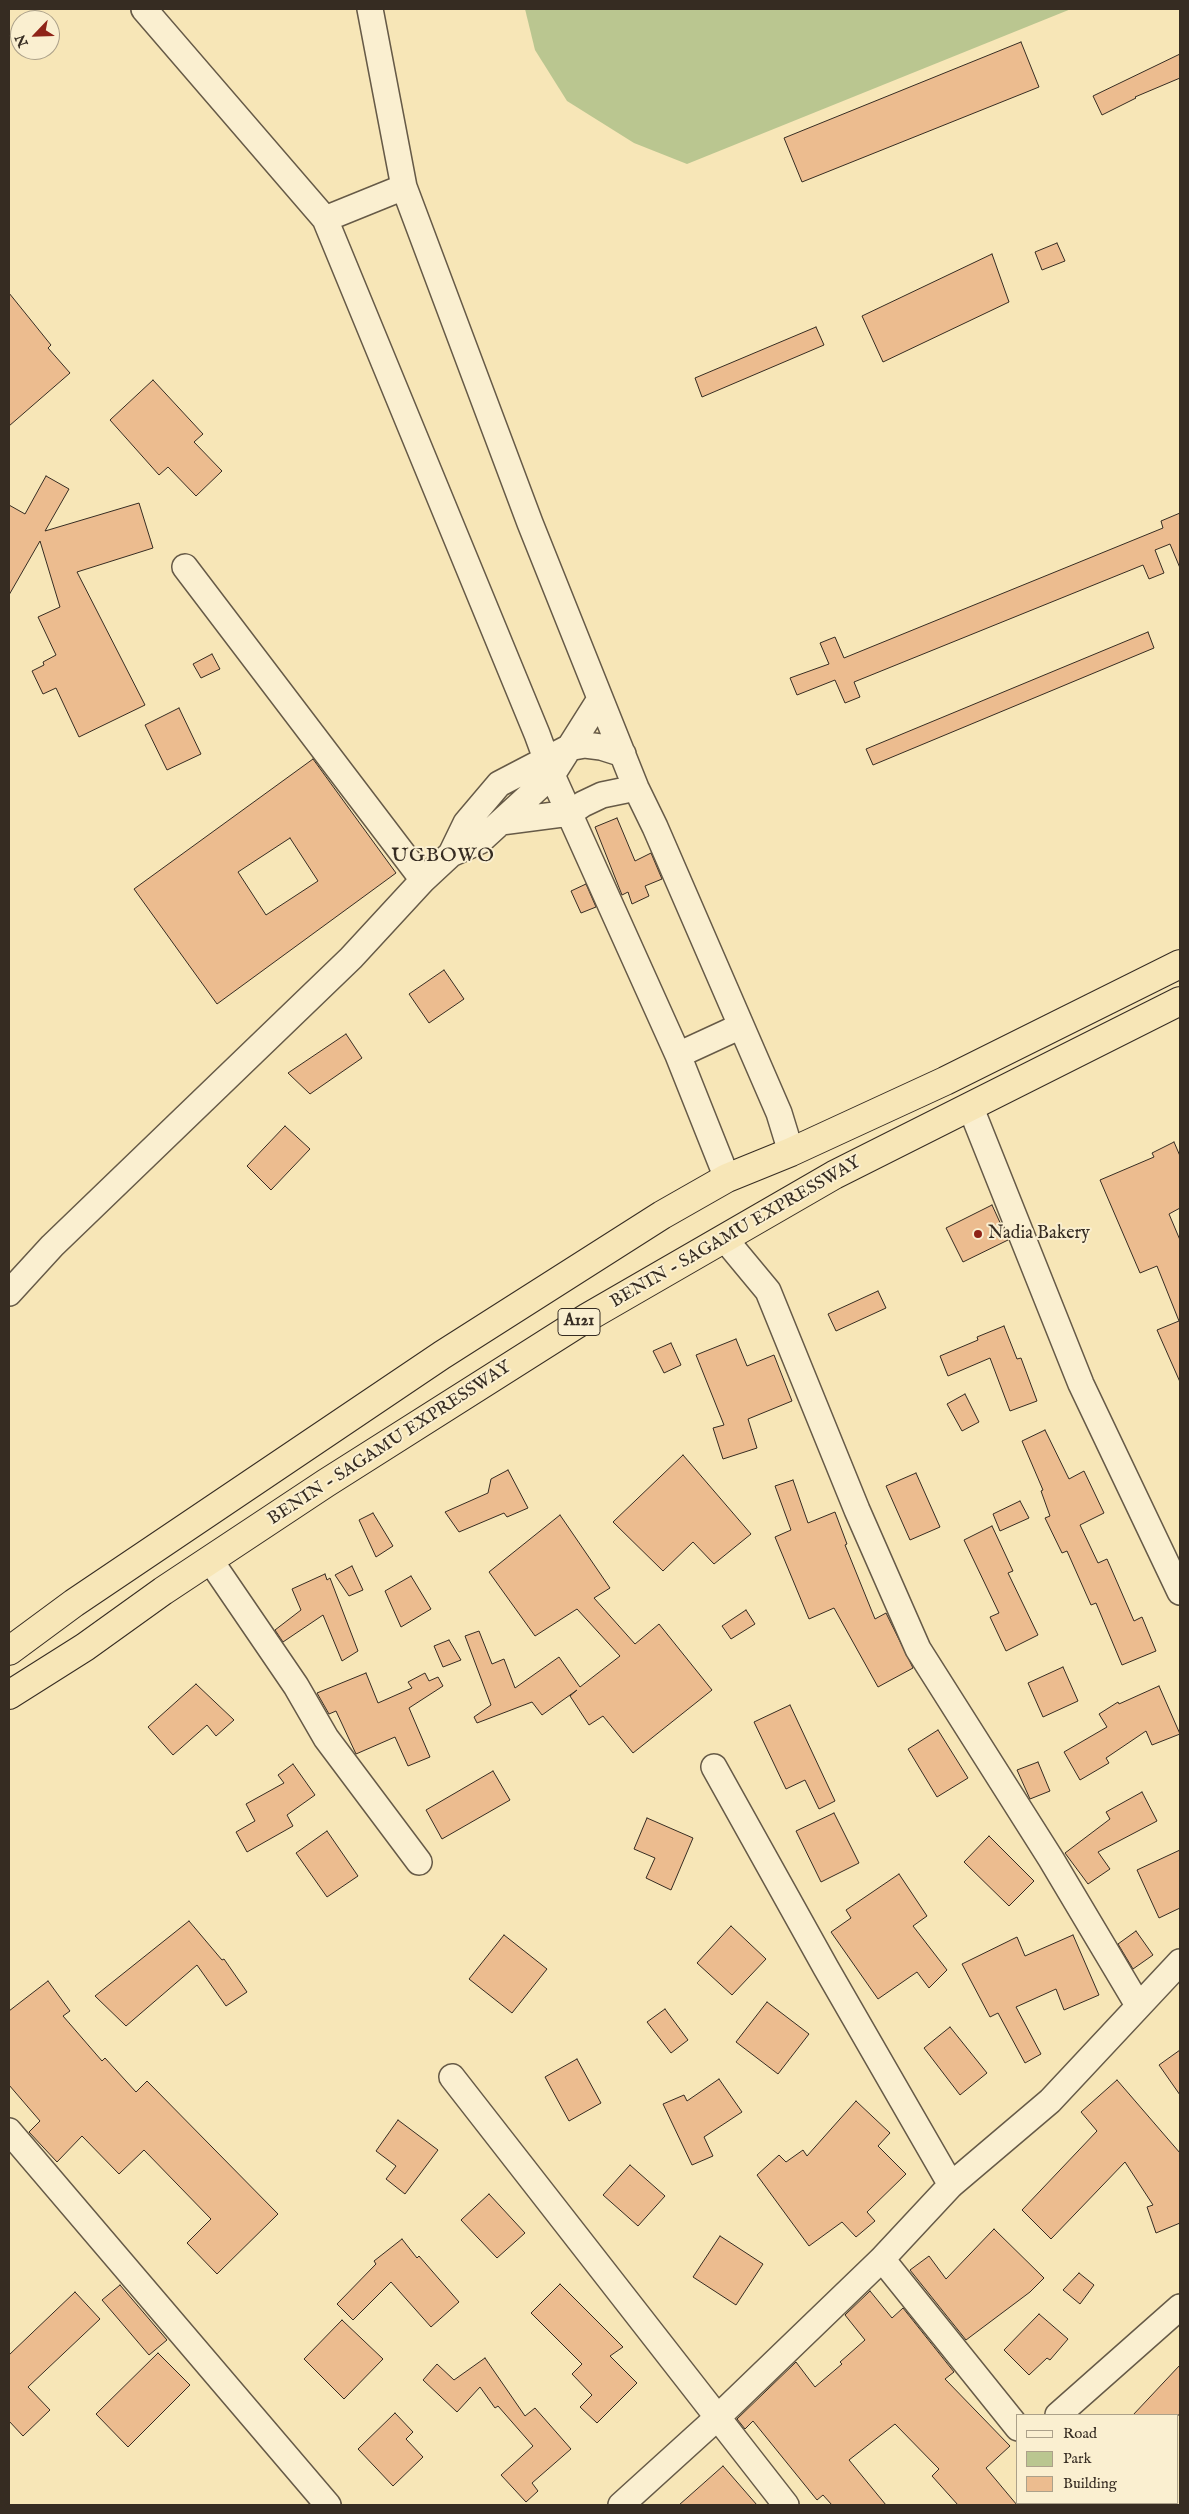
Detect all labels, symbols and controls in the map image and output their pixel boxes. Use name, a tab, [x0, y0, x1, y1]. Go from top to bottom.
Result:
north arrow	[10, 10, 60, 60]
text: N	[12, 31, 33, 50]
district label: UGBOWO	[390, 845, 496, 869]
street label: BENIN - SAGAMU EXPRESSWAY	[607, 1152, 865, 1314]
place label: Nadia Bakery	[988, 1223, 1090, 1245]
marker: Nadia Bakery	[972, 1228, 984, 1240]
road number: A121	[558, 1308, 600, 1335]
street label: BENIN - SAGAMU EXPRESSWAY	[264, 1357, 516, 1531]
legend	[1016, 2414, 1179, 2504]
text: Road	[1063, 2424, 1097, 2443]
text: Park	[1063, 2449, 1092, 2468]
text: Building	[1063, 2474, 1117, 2493]

